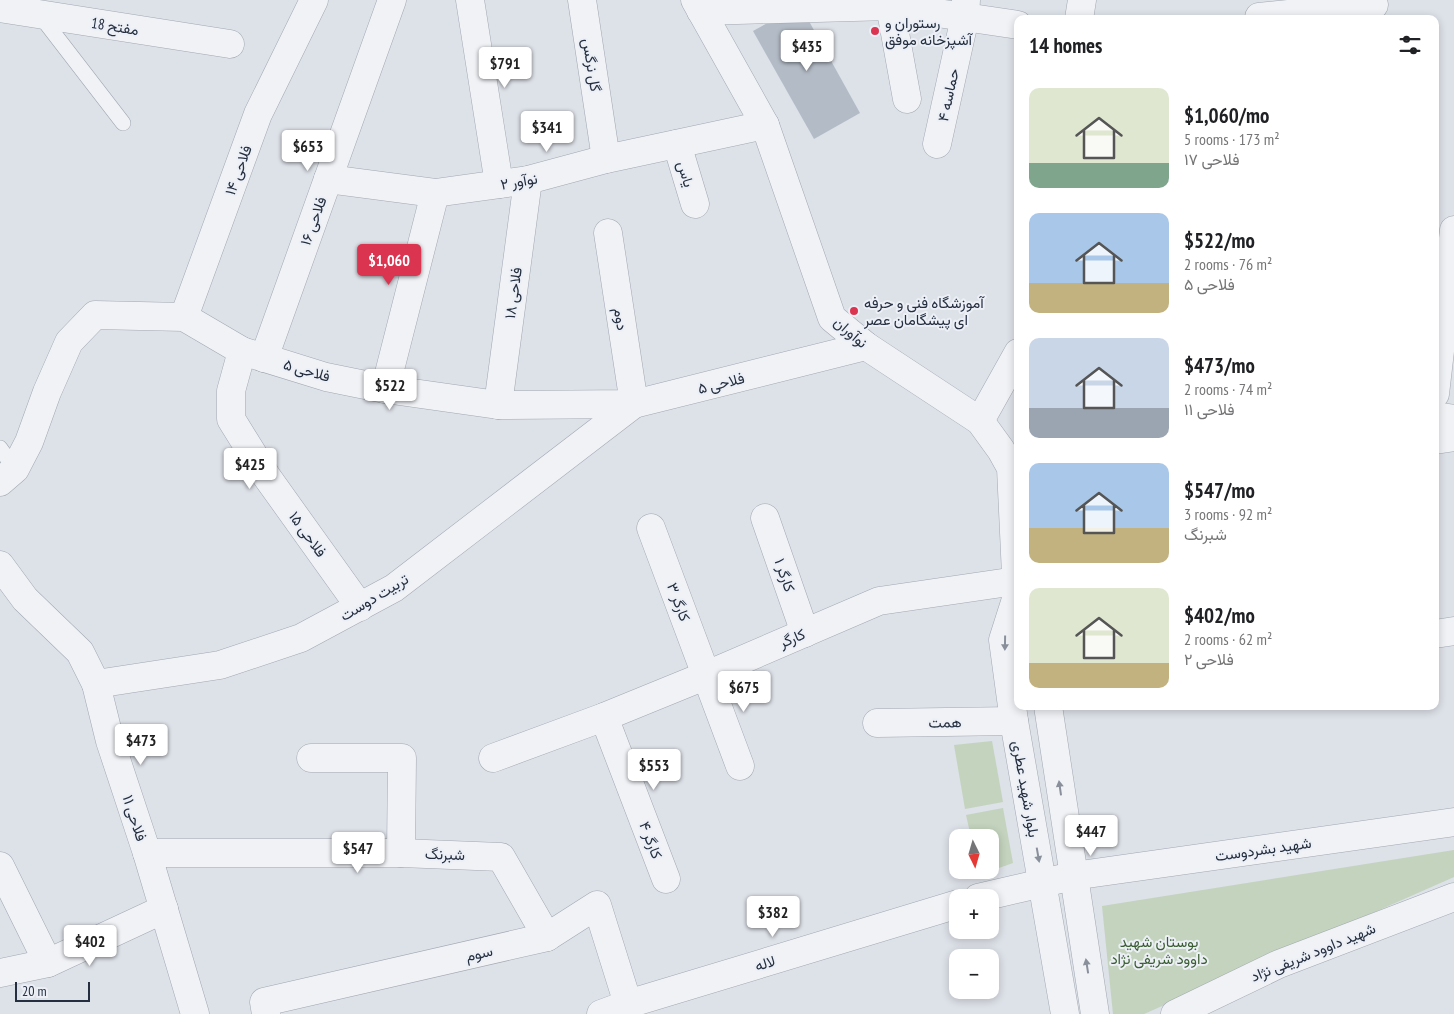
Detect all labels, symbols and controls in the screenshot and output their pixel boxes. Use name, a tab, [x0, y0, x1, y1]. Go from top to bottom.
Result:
street label: مفتح 18	[90, 13, 140, 41]
place label: رستوران و آشپزخانه موفق	[885, 13, 973, 50]
marker: رستوران و آشپزخانه موفق	[869, 25, 881, 37]
pin: $435	[777, 30, 837, 72]
icon: filters	[1396, 31, 1424, 59]
text: 14 homes	[1029, 32, 1102, 59]
text: $435	[792, 36, 822, 56]
street label: گل نرگس	[577, 37, 606, 94]
pin: $791	[475, 46, 535, 89]
text: $791	[490, 53, 520, 73]
street label: حماسه ۴	[933, 67, 963, 123]
text: $1,060/mo	[1184, 102, 1269, 129]
icon: home	[1069, 108, 1129, 168]
pin: $341	[517, 110, 577, 153]
text: $341	[532, 117, 562, 137]
text: 5 rooms · 173 m²	[1184, 129, 1280, 149]
pin: $653	[278, 130, 338, 172]
text: $653	[293, 136, 323, 156]
street label: فلاحی ۱۴	[220, 142, 257, 198]
text: فلاحی ۱۷	[1184, 149, 1240, 169]
street label: یاس	[672, 159, 699, 190]
street label: نوآور ۲	[499, 168, 539, 194]
street label: فلاحی ۱۶	[295, 194, 332, 248]
text: $522/mo	[1184, 227, 1255, 254]
icon: home	[1069, 233, 1129, 293]
pin: $1,060	[348, 244, 430, 286]
text: $1,060	[368, 250, 410, 270]
text: 2 rooms · 76 m²	[1184, 254, 1272, 274]
street label: فلاحی ۱۸	[500, 266, 527, 320]
text: فلاحی ۵	[1184, 274, 1235, 294]
place label: آموزشگاه فنی و حرفه ای پیشگامان عصر	[863, 293, 985, 330]
marker: آموزشگاه فنی و حرفه ای پیشگامان عصر	[848, 305, 860, 317]
street label: دوم	[609, 306, 632, 332]
street label: نوآوران	[830, 312, 872, 352]
text: $473/mo	[1184, 352, 1255, 379]
street label: فلاحی ۵	[281, 354, 333, 387]
icon: home	[1069, 358, 1129, 418]
pin: $522	[360, 368, 420, 411]
street label: فلاحی ۵	[696, 368, 747, 399]
text: $522	[375, 375, 405, 395]
text: 2 rooms · 74 m²	[1184, 379, 1272, 399]
text: فلاحی ۱۱	[1184, 399, 1235, 419]
pin: $425	[220, 448, 280, 490]
text: $425	[235, 454, 265, 474]
text: $547/mo	[1184, 477, 1255, 504]
icon: home	[1069, 483, 1129, 543]
text: 3 rooms · 92 m²	[1184, 504, 1272, 524]
street label: فلاحی ۱۵	[284, 507, 331, 561]
text: شبرنگ	[1184, 524, 1227, 544]
street label: کارگر ۱	[770, 556, 800, 595]
street label: تربیت دوست	[336, 569, 412, 625]
street label: کارگر ۳	[663, 580, 695, 624]
text: $402/mo	[1184, 602, 1255, 629]
icon: home	[1069, 608, 1129, 668]
street label: کارگر	[775, 624, 808, 652]
text: 2 rooms · 62 m²	[1184, 629, 1272, 649]
one-way arrow	[1001, 635, 1009, 651]
text: فلاحی ۲	[1184, 649, 1234, 669]
pin: $675	[714, 670, 774, 713]
text: $675	[729, 677, 759, 697]
street label: همت	[928, 712, 962, 732]
pin: $473	[111, 724, 171, 766]
text: $473	[126, 730, 156, 750]
street label: بلوار شهید عطری	[1007, 739, 1044, 839]
pin: $553	[624, 748, 684, 791]
text: $553	[639, 755, 669, 775]
one-way arrow	[1055, 780, 1063, 796]
street label: فلاحی ۱۱	[118, 792, 151, 844]
pin: $447	[1061, 814, 1121, 857]
street label: کارگر ۴	[635, 819, 667, 862]
text: $447	[1076, 821, 1106, 841]
north arrow	[949, 829, 999, 879]
map controls	[949, 829, 999, 999]
pin: $547	[328, 832, 388, 874]
street label: شهید بشردوست	[1214, 833, 1313, 865]
text: $547	[343, 838, 373, 858]
street label: شبرنگ	[425, 844, 466, 864]
one-way arrow	[1034, 847, 1042, 862]
button: +	[949, 889, 999, 939]
pin: $382	[743, 896, 803, 938]
text: $382	[758, 902, 788, 922]
street label: شهید داوود شریفی نژاد	[1248, 918, 1379, 987]
pin: $402	[60, 924, 120, 967]
text: $402	[75, 931, 105, 951]
park label: بوستان شهید داوود شریفی نژاد	[1110, 932, 1208, 969]
street label: سوم	[464, 941, 495, 966]
button: −	[949, 949, 999, 999]
street label: لاله	[752, 951, 778, 975]
one-way arrow	[1082, 958, 1090, 974]
scale bar	[15, 979, 90, 1002]
text: 20 m	[22, 982, 47, 1000]

